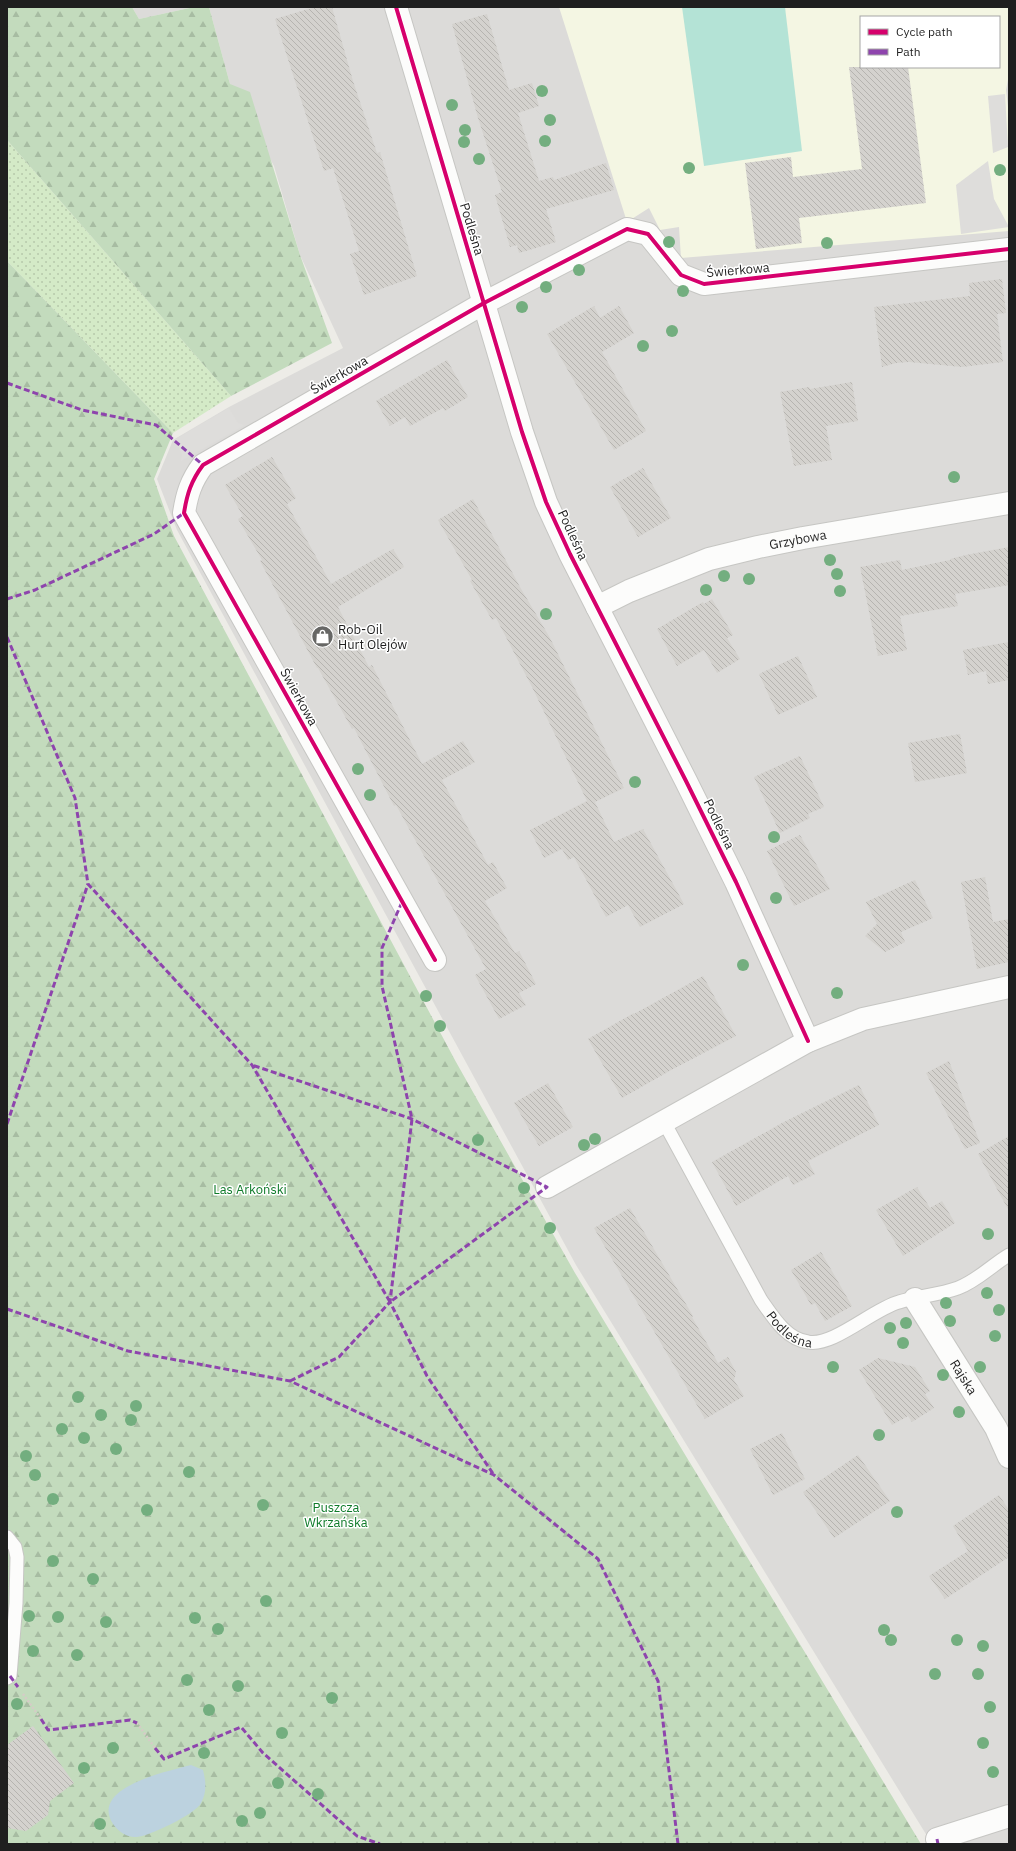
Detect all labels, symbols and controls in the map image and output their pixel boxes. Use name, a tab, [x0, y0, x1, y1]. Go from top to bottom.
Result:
legend	[860, 16, 1000, 68]
text: Cycle path	[896, 24, 953, 39]
text: Path	[896, 44, 921, 59]
street label: Podleśna	[456, 201, 488, 257]
street label: Świerkowa	[706, 259, 770, 281]
street label: Świerkowa	[307, 352, 371, 398]
street label: Podleśna	[554, 507, 592, 563]
street label: Grzybowa	[768, 526, 828, 553]
place label: Rob-Oil Hurt Olejów	[338, 621, 407, 653]
shop icon: Rob-Oil Hurt Olejów	[309, 623, 335, 649]
street label: Świerkowa	[276, 665, 322, 729]
street label: Podleśna	[700, 796, 738, 852]
park label: Las Arkoński	[213, 1181, 287, 1198]
street label: Podleśna	[763, 1308, 814, 1351]
street label: Rajska	[946, 1356, 981, 1398]
park label: Puszcza Wkrzańska	[304, 1499, 368, 1531]

